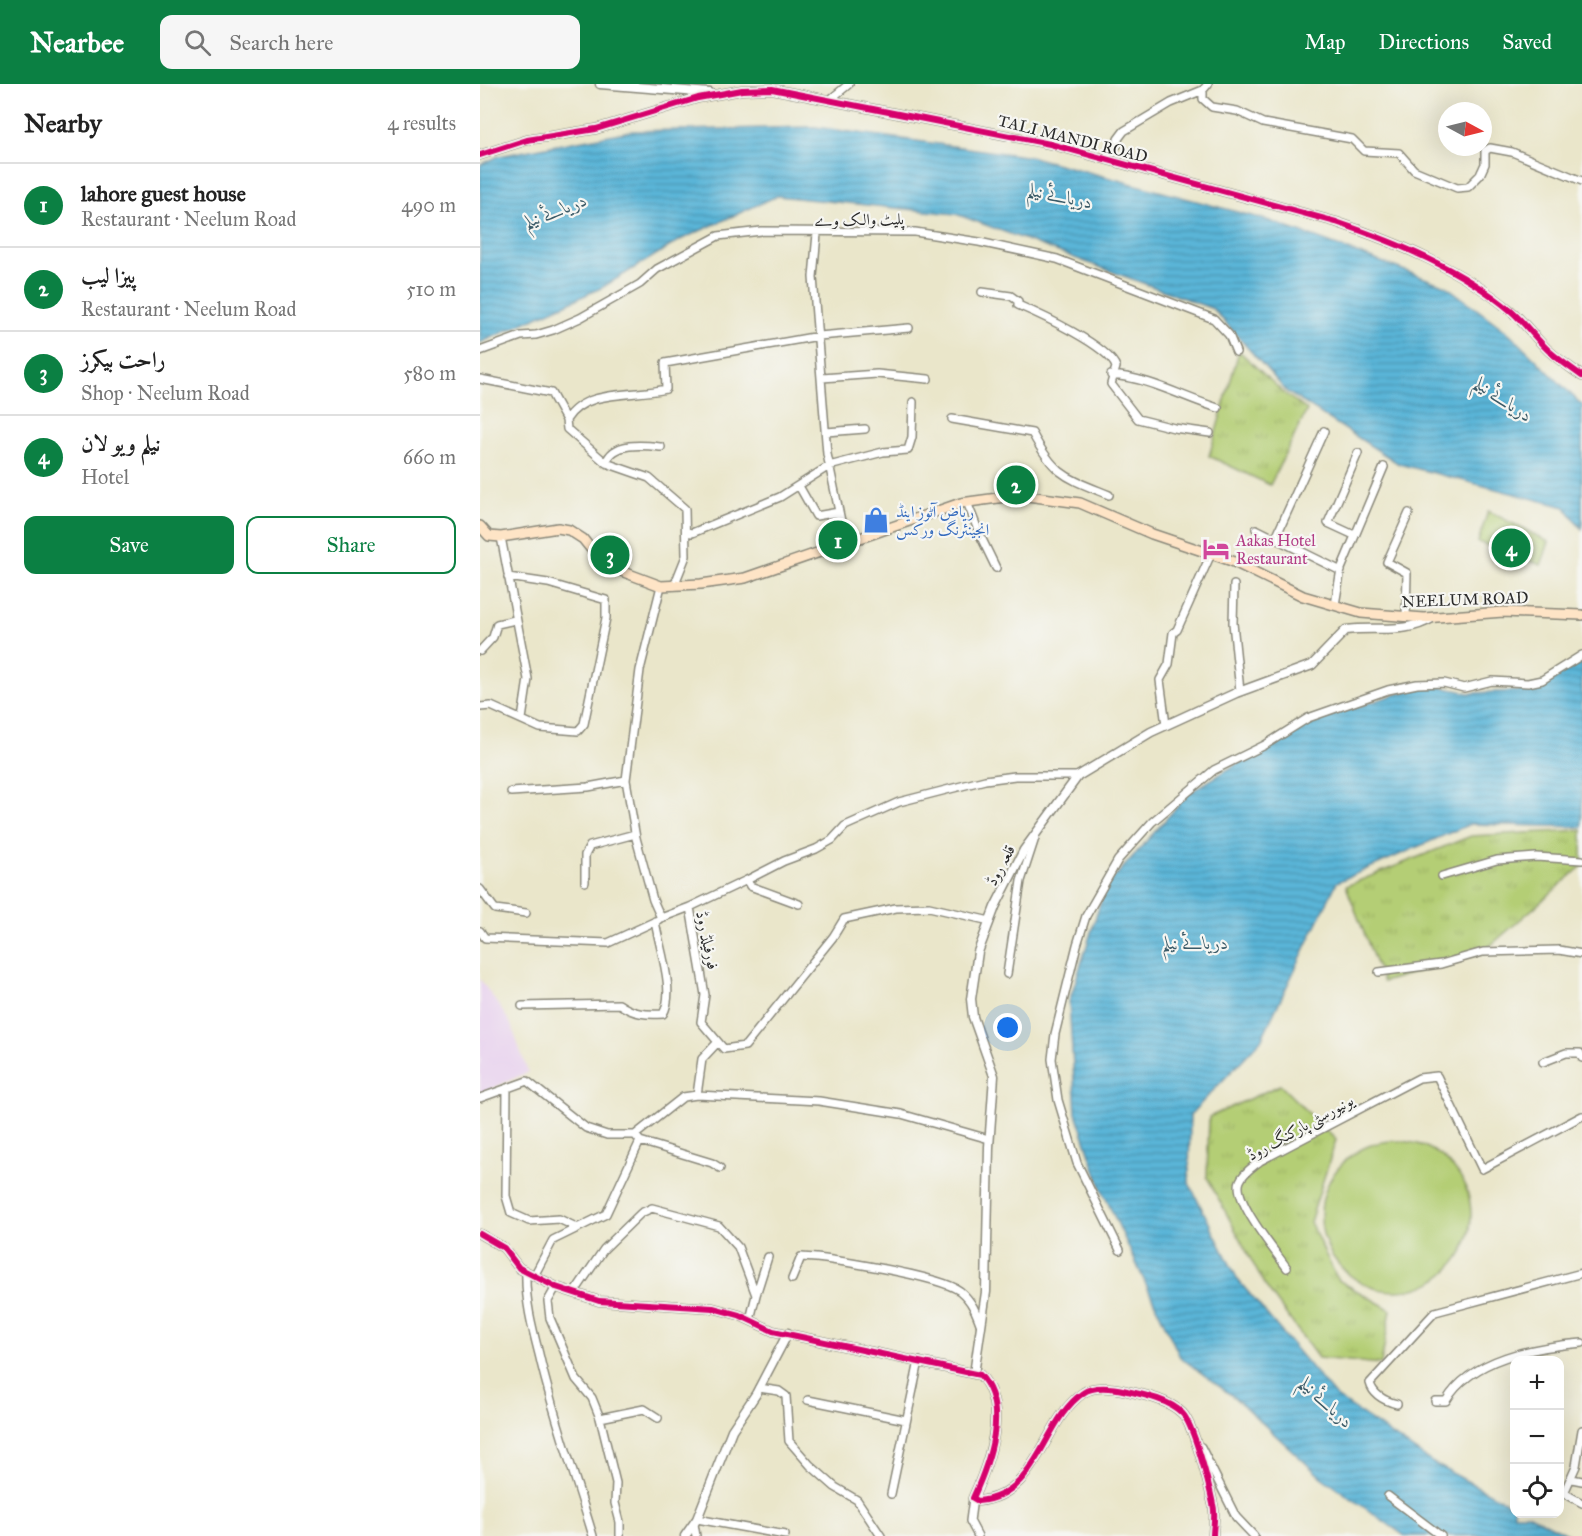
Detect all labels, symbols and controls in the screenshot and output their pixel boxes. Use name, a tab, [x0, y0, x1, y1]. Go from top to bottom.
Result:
search box	[160, 15, 580, 69]
text: Nearbee	[30, 25, 124, 60]
icon: search	[181, 26, 214, 59]
text: Search here	[229, 29, 333, 56]
text: Map	[1305, 29, 1346, 55]
text: Directions	[1379, 29, 1469, 55]
text: Saved	[1502, 29, 1552, 55]
north arrow	[1438, 102, 1492, 156]
text: Nearby	[24, 107, 102, 139]
text: 4 results	[387, 111, 456, 135]
street label: TALI MANDI ROAD	[996, 111, 1150, 166]
water label: دریائے نیلم	[1024, 177, 1095, 221]
text: lahore guest house	[81, 180, 246, 207]
water label: دریائے نیلم	[520, 188, 592, 240]
text: 1	[40, 193, 47, 217]
text: 490 m	[401, 193, 456, 217]
text: Restaurant · Neelum Road	[81, 207, 297, 231]
street label: پلیٹ والک وے	[814, 209, 905, 232]
text: پیزا لیب	[81, 262, 135, 289]
text: 2	[39, 277, 48, 301]
text: 510 m	[406, 277, 456, 301]
text: Restaurant · Neelum Road	[81, 297, 297, 321]
text: راحت بیکرز	[81, 346, 166, 373]
text: 3	[40, 361, 48, 385]
text: 580 m	[403, 361, 456, 385]
water label: دریائے نیلم	[1465, 370, 1537, 433]
text: Shop · Neelum Road	[81, 381, 250, 405]
text: نیلم ویو لان	[81, 430, 161, 457]
text: 4	[38, 445, 49, 469]
text: 660 m	[403, 445, 456, 469]
pin: 2	[996, 462, 1036, 508]
text: Hotel	[81, 465, 129, 489]
place label: ریاض آٹوز اینڈ انجینئرنگ ورکس	[896, 502, 989, 540]
shop icon: ریاض آٹوز اینڈ انجینئرنگ ورکس	[861, 505, 891, 535]
button: Save	[24, 516, 234, 574]
button: Share	[246, 516, 456, 574]
pin: 1	[818, 518, 858, 562]
pin: 4	[1492, 526, 1530, 570]
place label: Aakas Hotel Restaurant	[1235, 531, 1316, 568]
pin: 3	[590, 532, 630, 578]
hotel icon: Aakas Hotel Restaurant	[1201, 534, 1231, 564]
street label: NEELUM ROAD	[1401, 588, 1529, 611]
street label: قلعہ روڈ	[982, 841, 1019, 889]
street label: فورفیلڈ روڈ	[691, 909, 723, 971]
water label: دریائے نیلم	[1162, 931, 1228, 961]
your location	[993, 1013, 1022, 1042]
street label: یونیورسٹی پارکنگ روڈ	[1243, 1089, 1358, 1166]
map controls	[1510, 1356, 1564, 1518]
button: +	[1510, 1356, 1564, 1410]
water label: دریائے نیلم	[1289, 1371, 1358, 1438]
button: −	[1510, 1410, 1564, 1464]
button: locate	[1510, 1464, 1564, 1518]

